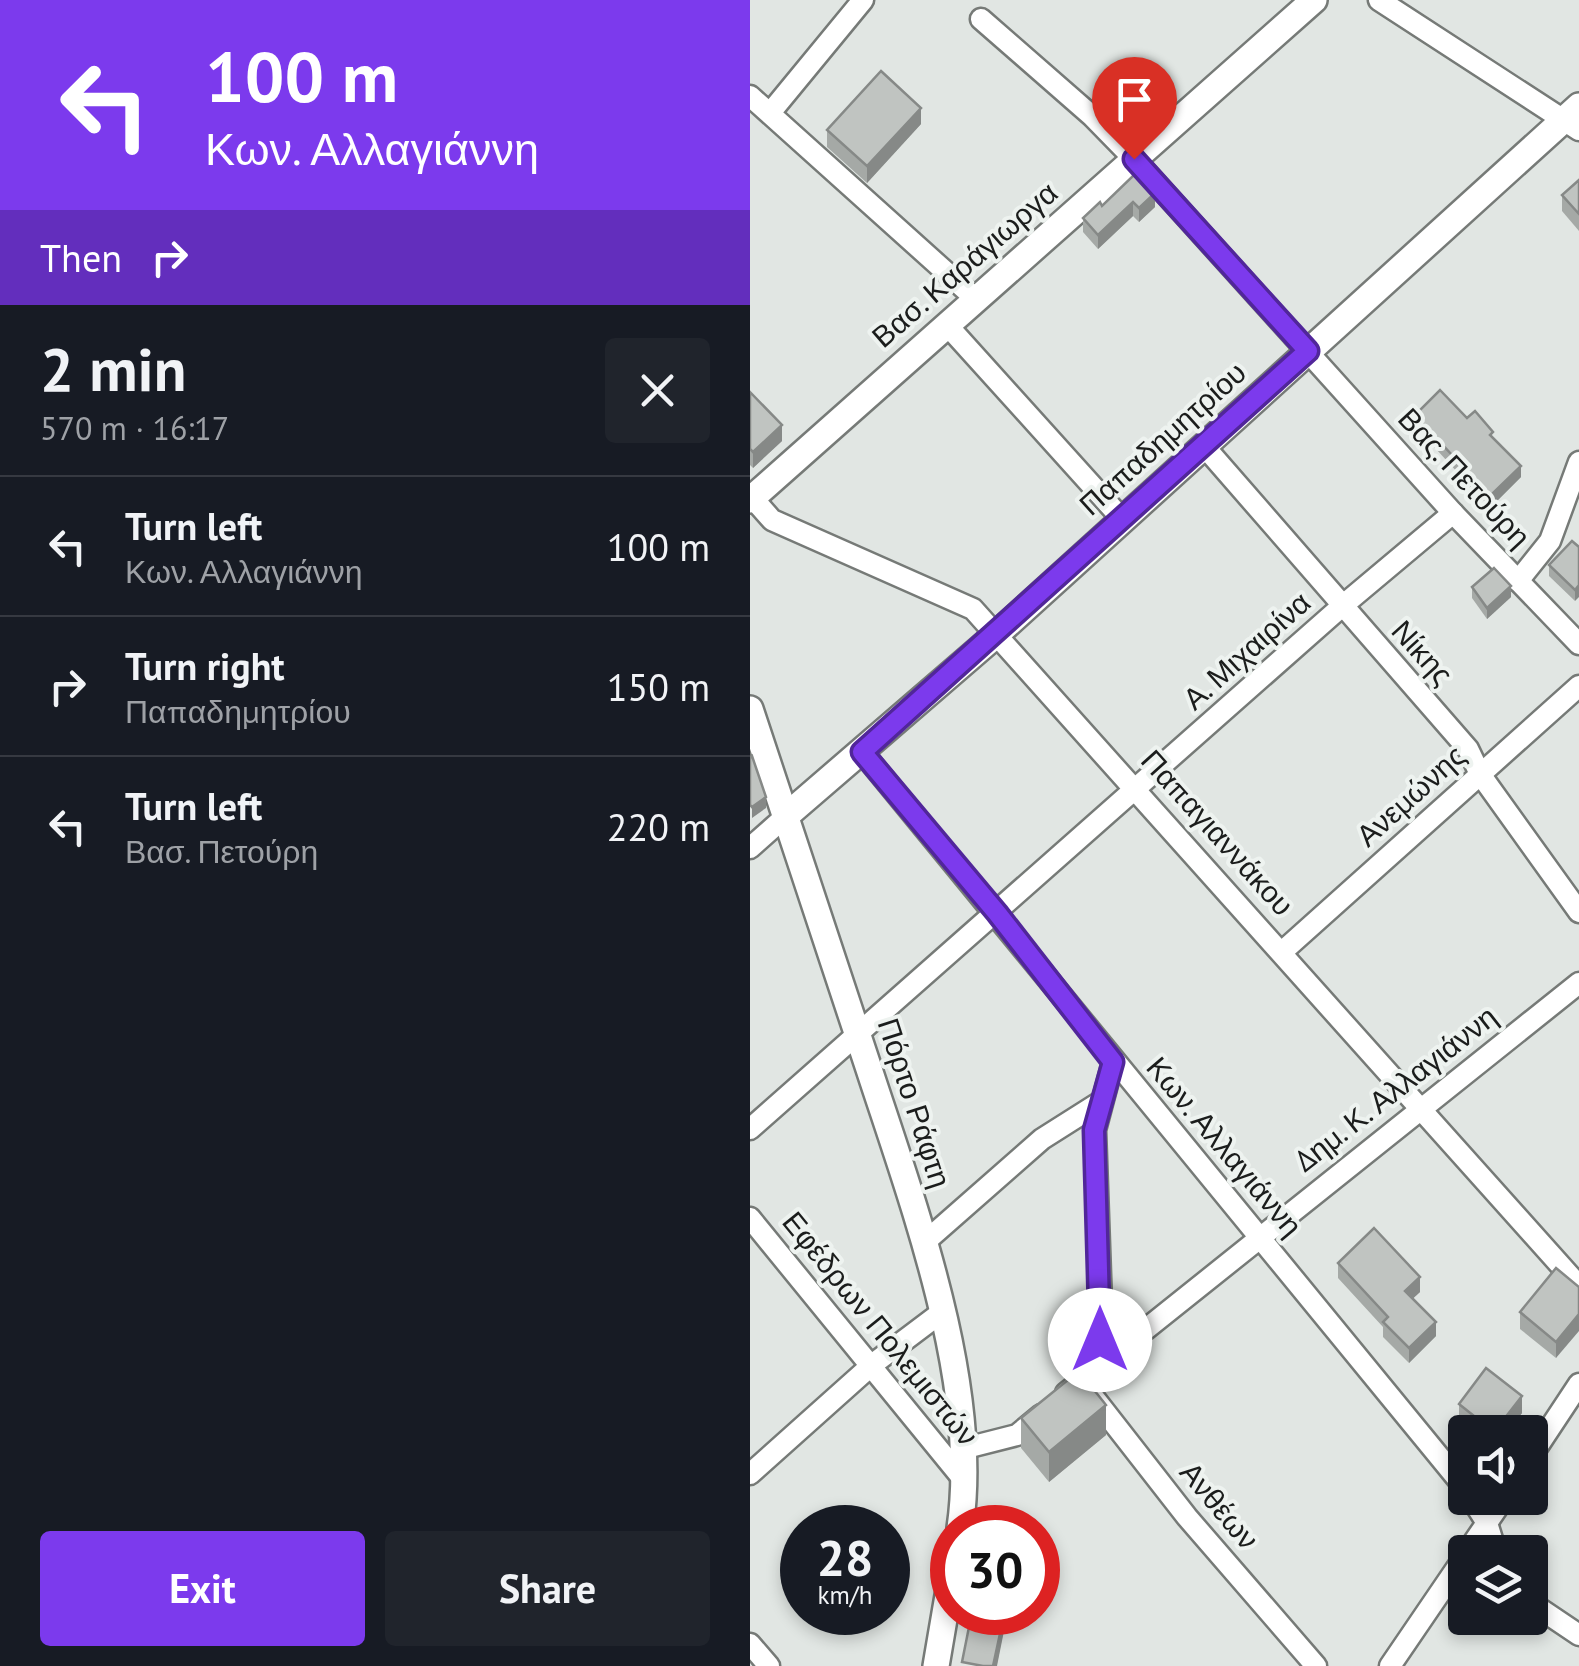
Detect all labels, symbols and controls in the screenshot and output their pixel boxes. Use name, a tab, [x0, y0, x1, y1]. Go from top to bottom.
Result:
text: 100 m	[205, 31, 398, 121]
icon: left	[40, 40, 170, 170]
pin	[1092, 57, 1177, 160]
icon: arrive	[1107, 72, 1162, 127]
text: Κων. Αλλαγιάννη	[205, 119, 539, 177]
street label: Βασ. Καράγιωργα	[863, 172, 1065, 355]
icon: right	[142, 230, 197, 285]
text: Then	[40, 233, 122, 282]
text: 2 min	[40, 330, 186, 408]
button: close	[605, 338, 710, 443]
street label: Παπαδημητρίου	[1070, 353, 1254, 523]
street label: Βας. Πετούρη	[1390, 399, 1540, 555]
text: 570 m · 16:17	[40, 407, 229, 449]
text: Turn left	[125, 501, 262, 550]
icon: left	[40, 519, 95, 574]
text: 100 m	[607, 522, 710, 571]
text: Κων. Αλλαγιάννη	[125, 550, 363, 592]
street label: Α. Μιχαιρίνα	[1174, 582, 1318, 717]
street label: Νίκης	[1384, 611, 1463, 693]
text: Turn right	[125, 641, 285, 690]
icon: right	[40, 659, 95, 714]
text: 150 m	[607, 662, 710, 711]
text: Παπαδημητρίου	[125, 690, 351, 732]
street label: Ανεμώνης	[1347, 736, 1473, 854]
street label: Παπαγιαννάκου	[1133, 741, 1303, 923]
text: Turn left	[125, 781, 262, 830]
icon: left	[40, 799, 95, 854]
text: 220 m	[607, 802, 710, 851]
text: Βασ. Πετούρη	[125, 830, 318, 872]
street label: Δημ. Κ. Αλλαγιάννη	[1286, 996, 1504, 1179]
street label: Πόρτο Ράφτη	[870, 1013, 961, 1192]
street label: Κων. Αλλαγιάννη	[1139, 1048, 1312, 1244]
street label: Εφέδρων Πολεμιστών	[775, 1203, 988, 1453]
position arrow	[1048, 1288, 1152, 1392]
map controls	[1448, 1415, 1548, 1635]
button: sound	[1448, 1415, 1548, 1515]
street label: Ανθέων	[1172, 1453, 1268, 1557]
speed limit sign: 30	[930, 1505, 1060, 1635]
text: 28	[817, 1525, 873, 1590]
button: Exit	[40, 1531, 365, 1646]
button: Share	[385, 1531, 710, 1646]
button: layers	[1448, 1535, 1548, 1635]
text: km/h	[818, 1579, 872, 1611]

